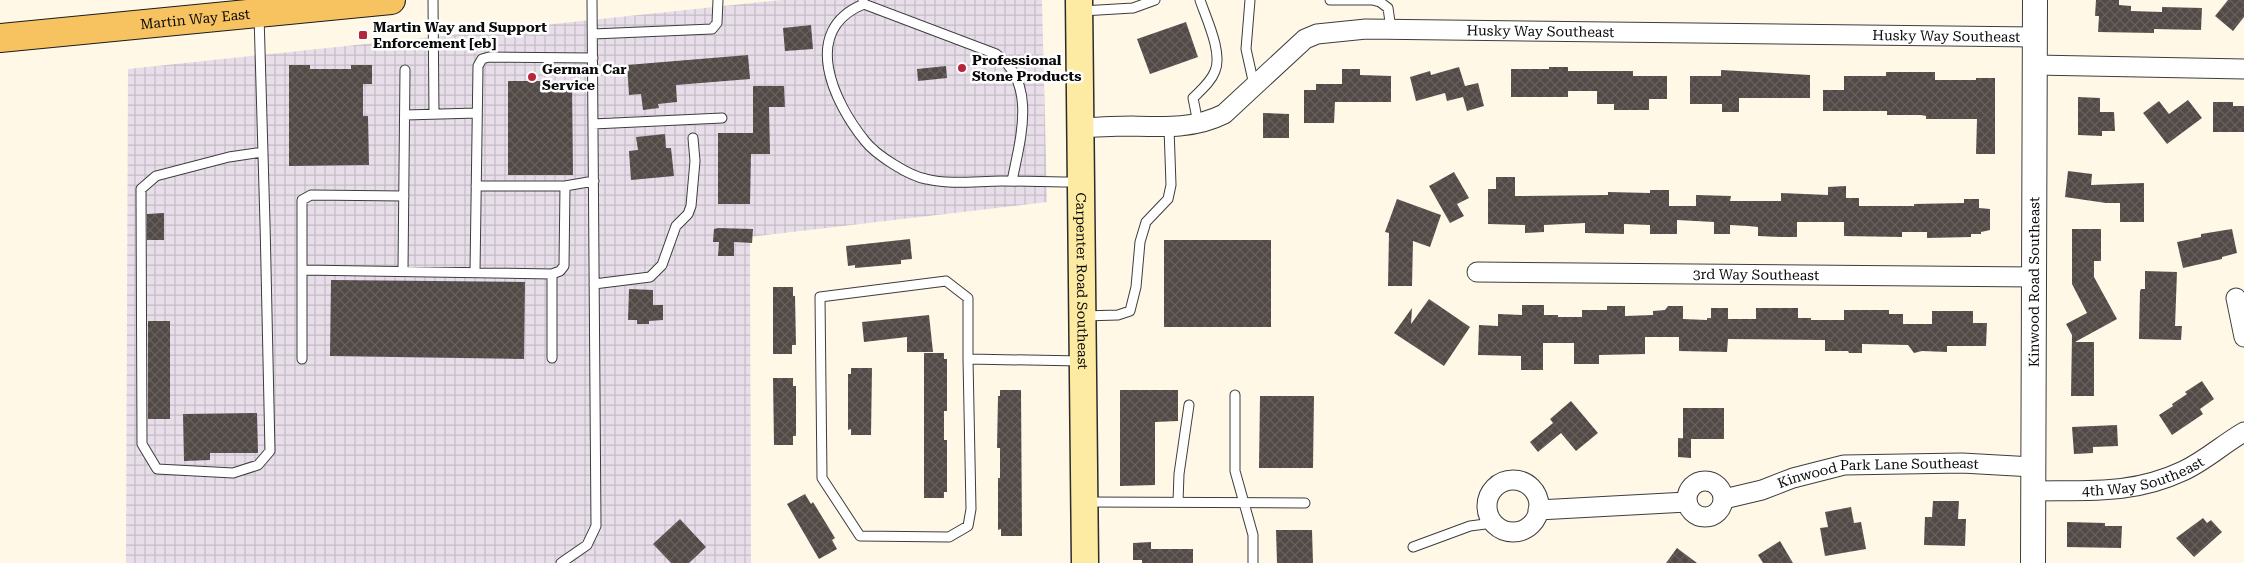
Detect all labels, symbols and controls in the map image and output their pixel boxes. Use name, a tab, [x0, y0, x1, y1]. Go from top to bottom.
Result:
street label: Martin Way East	[139, 6, 251, 32]
place label: Martin Way and Support Enforcement [eb]	[373, 19, 547, 51]
street label: Husky Way Southeast	[1466, 22, 1615, 40]
street label: Husky Way Southeast	[1872, 27, 2020, 45]
marker: Martin Way and Support Enforcement [eb]	[357, 29, 369, 41]
place label: Professional Stone Products	[972, 52, 1081, 84]
place label: German Car Service	[542, 61, 627, 93]
marker: Professional Stone Products	[956, 62, 968, 74]
marker: German Car Service	[526, 71, 538, 83]
street label: Carpenter Road Southeast	[1073, 192, 1091, 370]
street label: Kinwood Road Southeast	[2026, 197, 2042, 367]
street label: 3rd Way Southeast	[1693, 266, 1819, 283]
street label: 4th Way Southeast	[2082, 453, 2207, 499]
street label: Kinwood Park Lane Southeast	[1775, 455, 1979, 491]

